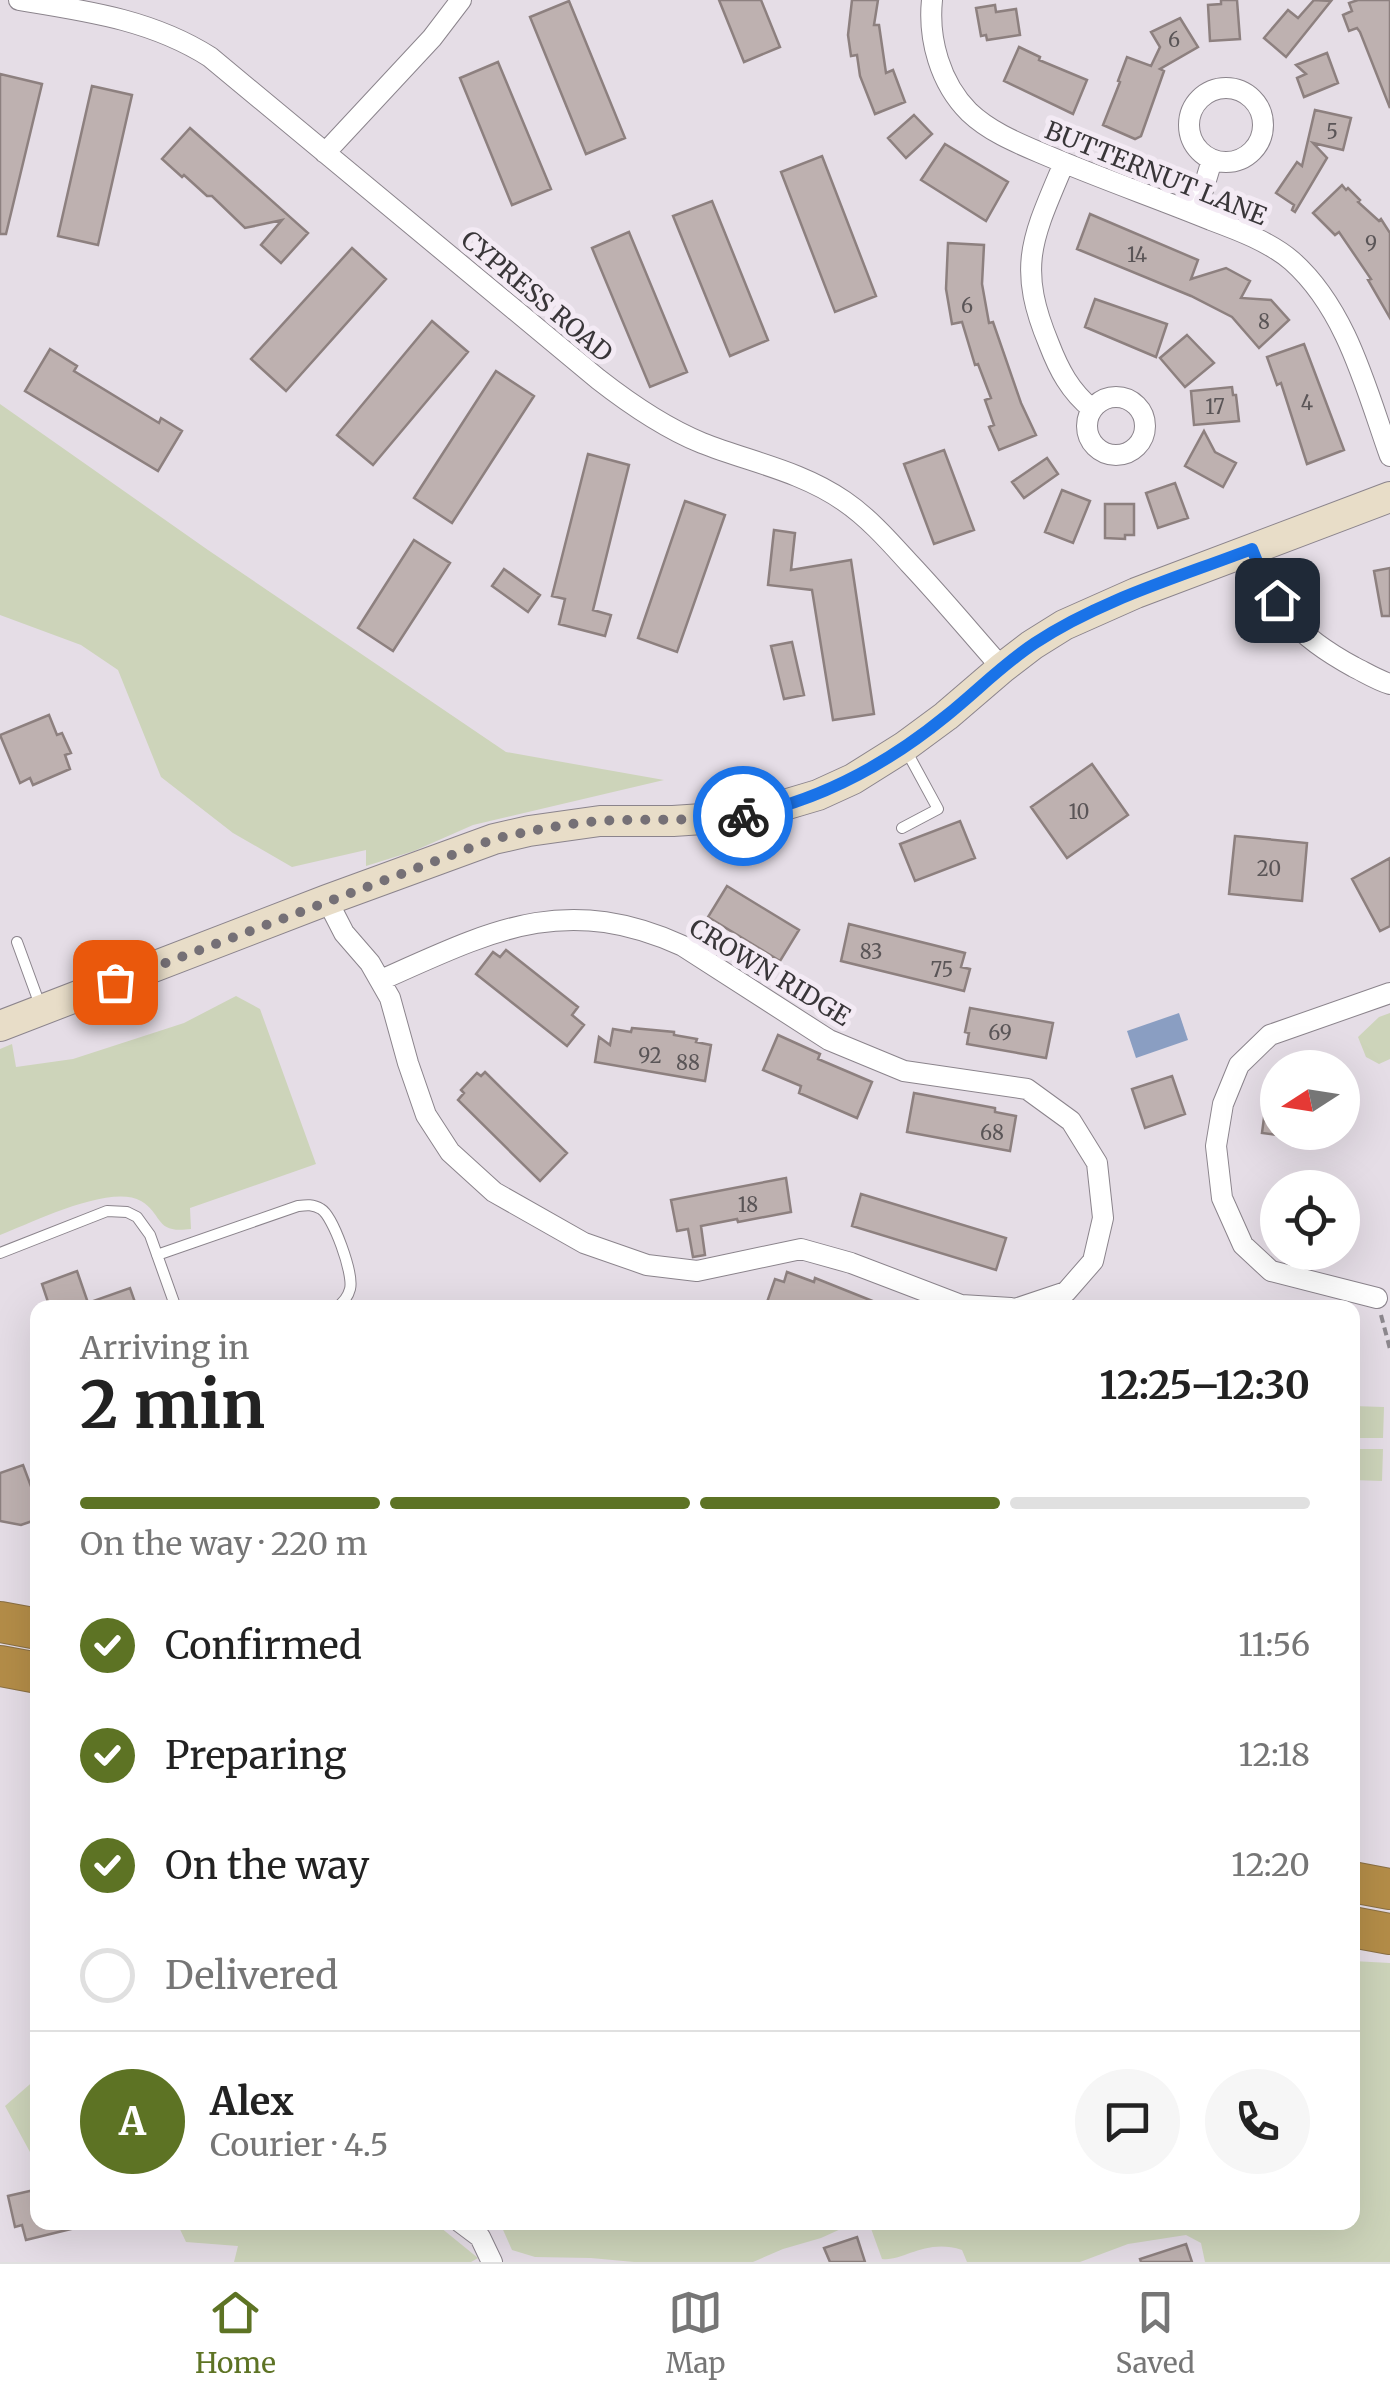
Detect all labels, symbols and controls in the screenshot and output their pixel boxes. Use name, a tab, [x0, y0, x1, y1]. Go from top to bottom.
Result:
house number: 6	[1168, 27, 1180, 52]
street label: BUTTERNUT LANE	[1040, 114, 1272, 232]
house number: 5	[1326, 119, 1338, 144]
street label: CYPRESS ROAD	[455, 223, 619, 369]
house number: 9	[1365, 231, 1377, 256]
house number: 14	[1127, 242, 1147, 267]
house number: 6	[961, 293, 973, 318]
house number: 8	[1258, 309, 1270, 334]
house number: 4	[1301, 390, 1313, 415]
house number: 17	[1205, 394, 1225, 419]
pin	[1235, 558, 1320, 643]
icon: home	[1250, 573, 1305, 628]
courier	[693, 766, 793, 866]
icon: bike	[716, 789, 771, 844]
house number: 10	[1068, 799, 1090, 824]
house number: 20	[1257, 856, 1281, 881]
street label: CROWN RIDGE	[684, 911, 857, 1033]
house number: 83	[860, 939, 882, 964]
pin	[73, 940, 158, 1025]
icon: bag	[88, 955, 143, 1010]
house number: 75	[931, 957, 953, 982]
house number: 69	[988, 1020, 1012, 1045]
house number: 92	[638, 1043, 662, 1068]
house number: 88	[676, 1050, 700, 1075]
north arrow	[1260, 1050, 1360, 1150]
map controls	[1260, 1050, 1360, 1270]
house number: 68	[980, 1120, 1004, 1145]
button: locate	[1260, 1170, 1360, 1270]
house number: 18	[738, 1192, 758, 1217]
text: Arriving in	[80, 1328, 249, 1368]
text: 12:25–12:30	[1100, 1362, 1310, 1409]
text: 2 min	[80, 1364, 265, 1446]
text: On the way · 220 m	[80, 1524, 368, 1564]
icon: check	[80, 1618, 135, 1673]
text: Confirmed	[165, 1622, 362, 1669]
text: 11:56	[1238, 1625, 1310, 1665]
icon: check	[80, 1728, 135, 1783]
text: Preparing	[165, 1732, 347, 1779]
text: 12:18	[1238, 1735, 1310, 1775]
icon: check	[80, 1838, 135, 1893]
text: On the way	[165, 1842, 369, 1889]
text: 12:20	[1231, 1845, 1310, 1885]
text: Delivered	[165, 1952, 338, 1999]
button: chat	[1075, 2069, 1180, 2174]
button: phone	[1205, 2069, 1310, 2174]
text: Alex	[210, 2078, 294, 2125]
text: A	[119, 2098, 146, 2145]
text: Courier · 4.5	[210, 2125, 388, 2165]
tab: Home	[195, 2285, 276, 2381]
tab: Map	[666, 2285, 726, 2381]
tab: Saved	[1116, 2285, 1195, 2381]

